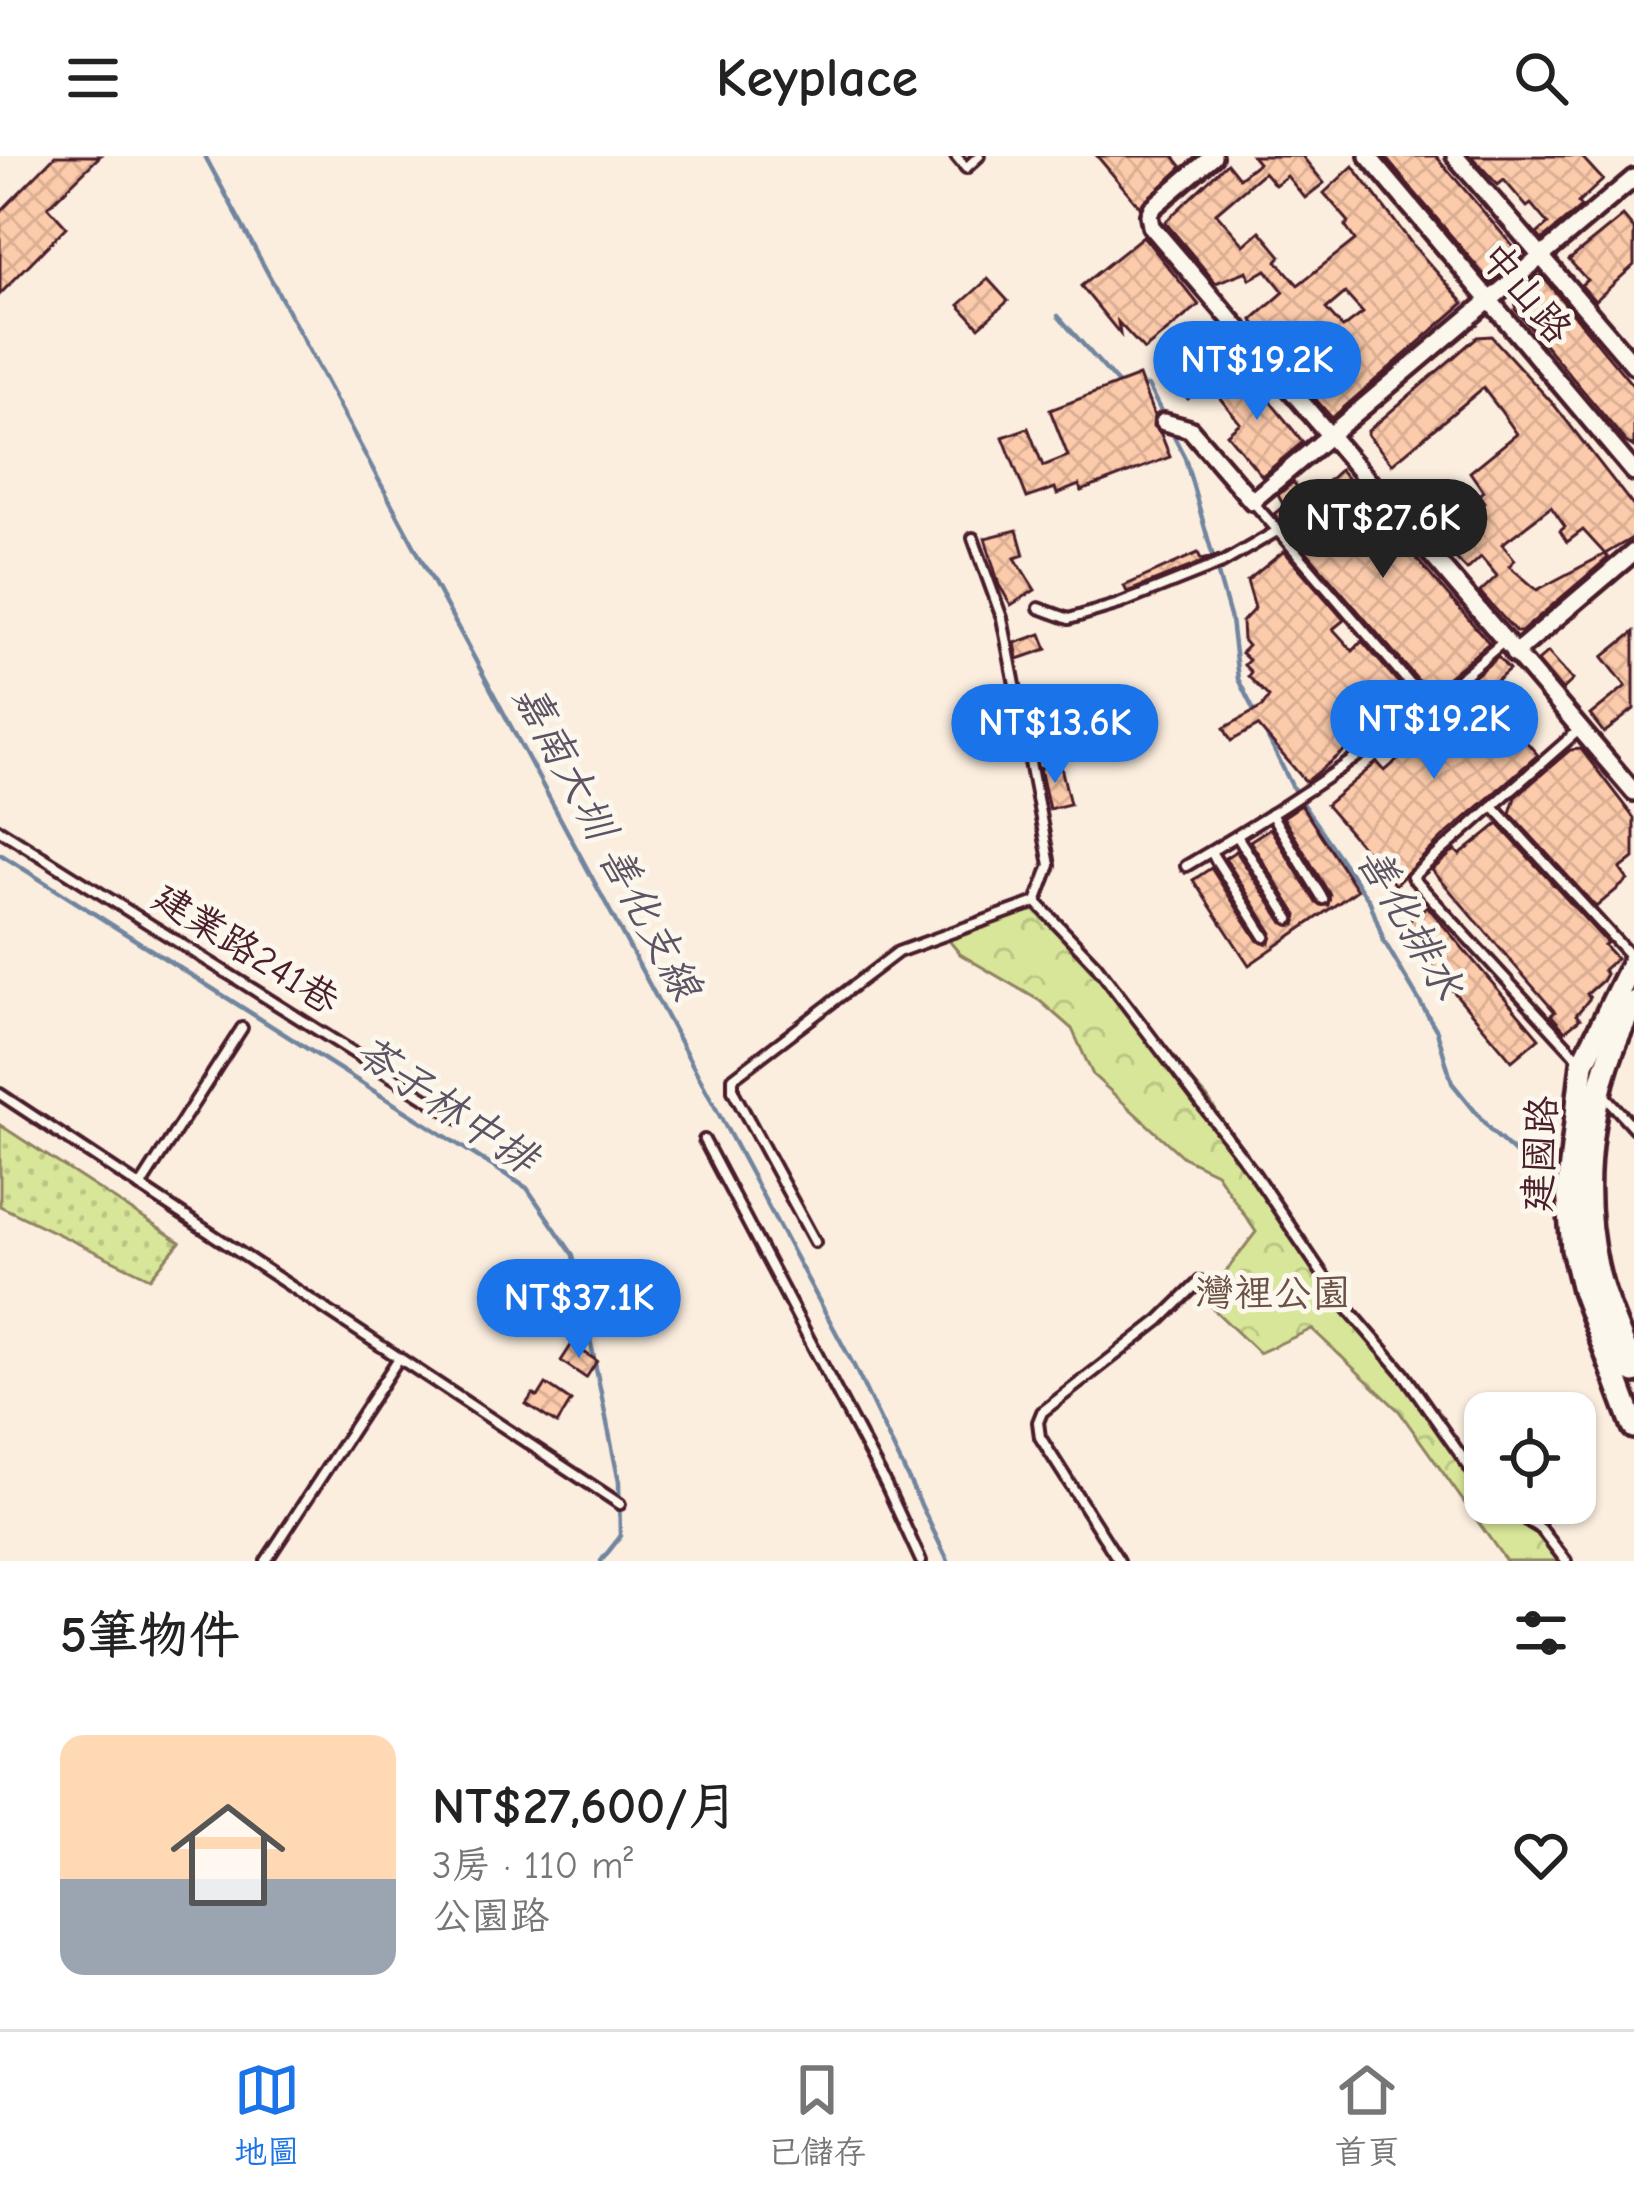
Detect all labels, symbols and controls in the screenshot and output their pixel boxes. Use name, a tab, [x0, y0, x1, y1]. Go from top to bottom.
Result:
icon: menu	[60, 45, 126, 111]
icon: search	[1508, 45, 1574, 111]
text: Keyplace	[716, 47, 918, 110]
street label: 中山路	[1471, 234, 1581, 352]
pin: NT$19.2K	[1133, 321, 1381, 423]
text: NT$19.2K	[1180, 337, 1334, 382]
pin: NT$27.6K	[1259, 479, 1507, 581]
text: NT$27.6K	[1305, 495, 1461, 540]
water label: 嘉南大圳 善化支線	[503, 676, 712, 1010]
pin: NT$19.2K	[1310, 680, 1558, 782]
pin: NT$13.6K	[931, 684, 1179, 786]
text: NT$19.2K	[1357, 696, 1511, 741]
text: NT$13.6K	[978, 700, 1132, 745]
water label: 善化排水	[1347, 838, 1474, 1009]
street label: 建業路241巷	[145, 874, 347, 1024]
water label: 苓子林中排	[345, 1026, 550, 1186]
street label: 建國路	[1514, 1094, 1566, 1214]
pin: NT$37.1K	[455, 1259, 703, 1361]
park label: 灣裡公園	[1195, 1271, 1351, 1316]
text: NT$37.1K	[504, 1275, 654, 1320]
map controls	[1464, 1392, 1596, 1524]
button: locate	[1464, 1392, 1596, 1524]
icon: filters	[1508, 1600, 1574, 1666]
text: 5筆物件	[60, 1606, 240, 1665]
text: NT$27,600/月	[432, 1777, 739, 1836]
icon: home	[156, 1783, 300, 1927]
icon: heart	[1508, 1822, 1574, 1888]
text: 3房 · 110 m²	[432, 1843, 633, 1888]
text: 公園路	[432, 1894, 549, 1939]
tab: 地圖	[234, 2057, 300, 2172]
tab: 已儲存	[767, 2057, 866, 2172]
tab: 首頁	[1334, 2057, 1400, 2172]

